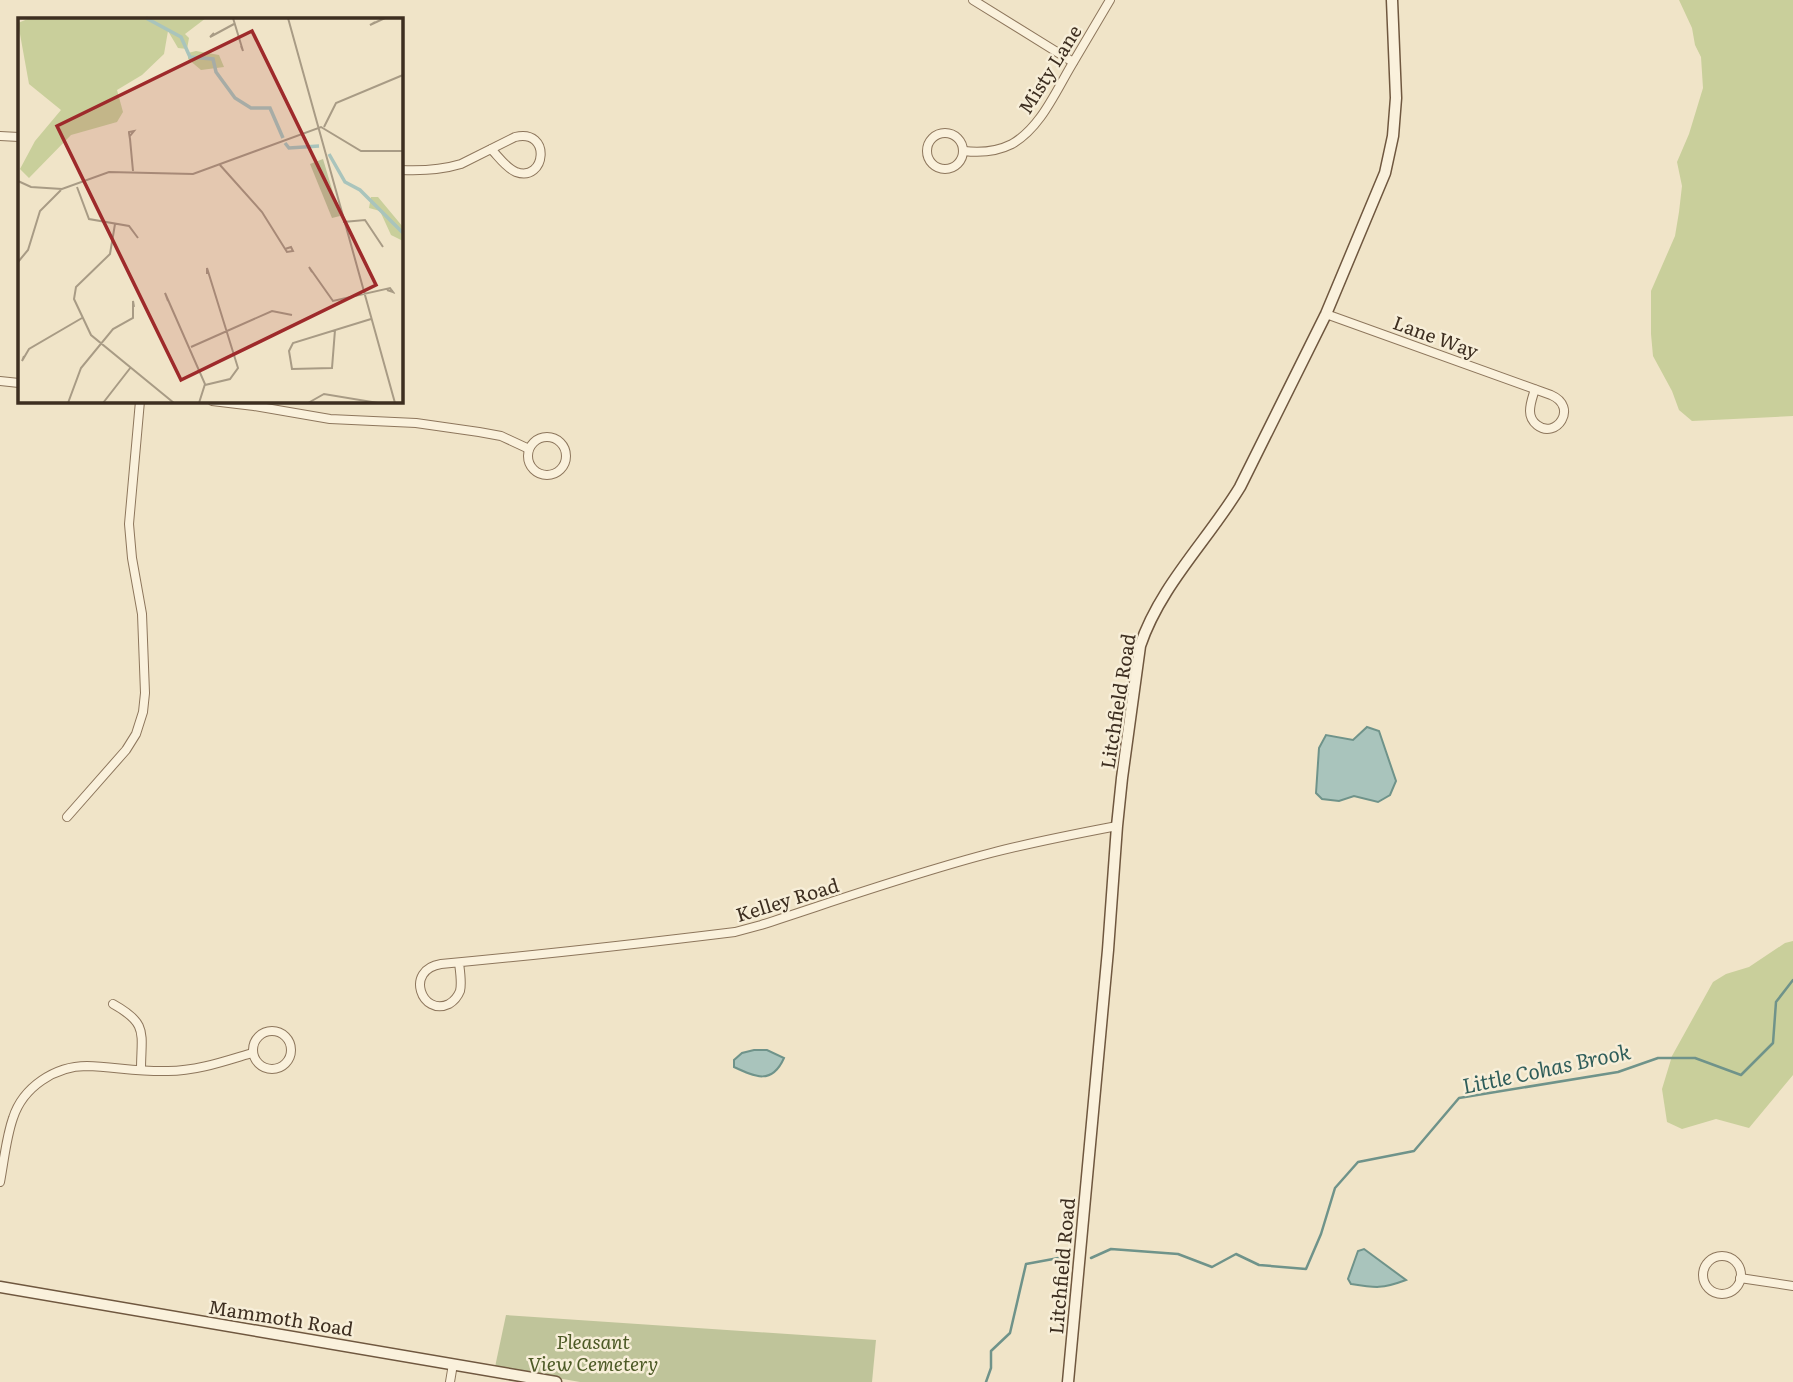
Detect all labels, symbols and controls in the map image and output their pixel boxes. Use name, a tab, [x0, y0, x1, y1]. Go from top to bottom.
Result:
inset map	[18, 18, 402, 402]
street label: Misty Lane	[1011, 19, 1088, 119]
street label: Lane Way	[1389, 308, 1483, 364]
street label: Litchfield Road	[1092, 631, 1142, 771]
street label: Kelley Road	[732, 870, 842, 928]
water label: Little Cohas Brook	[1459, 1034, 1633, 1100]
street label: Litchfield Road	[1041, 1196, 1081, 1335]
street label: Mammoth Road	[207, 1292, 356, 1342]
park label: Pleasant View Cemetery	[528, 1327, 658, 1377]

